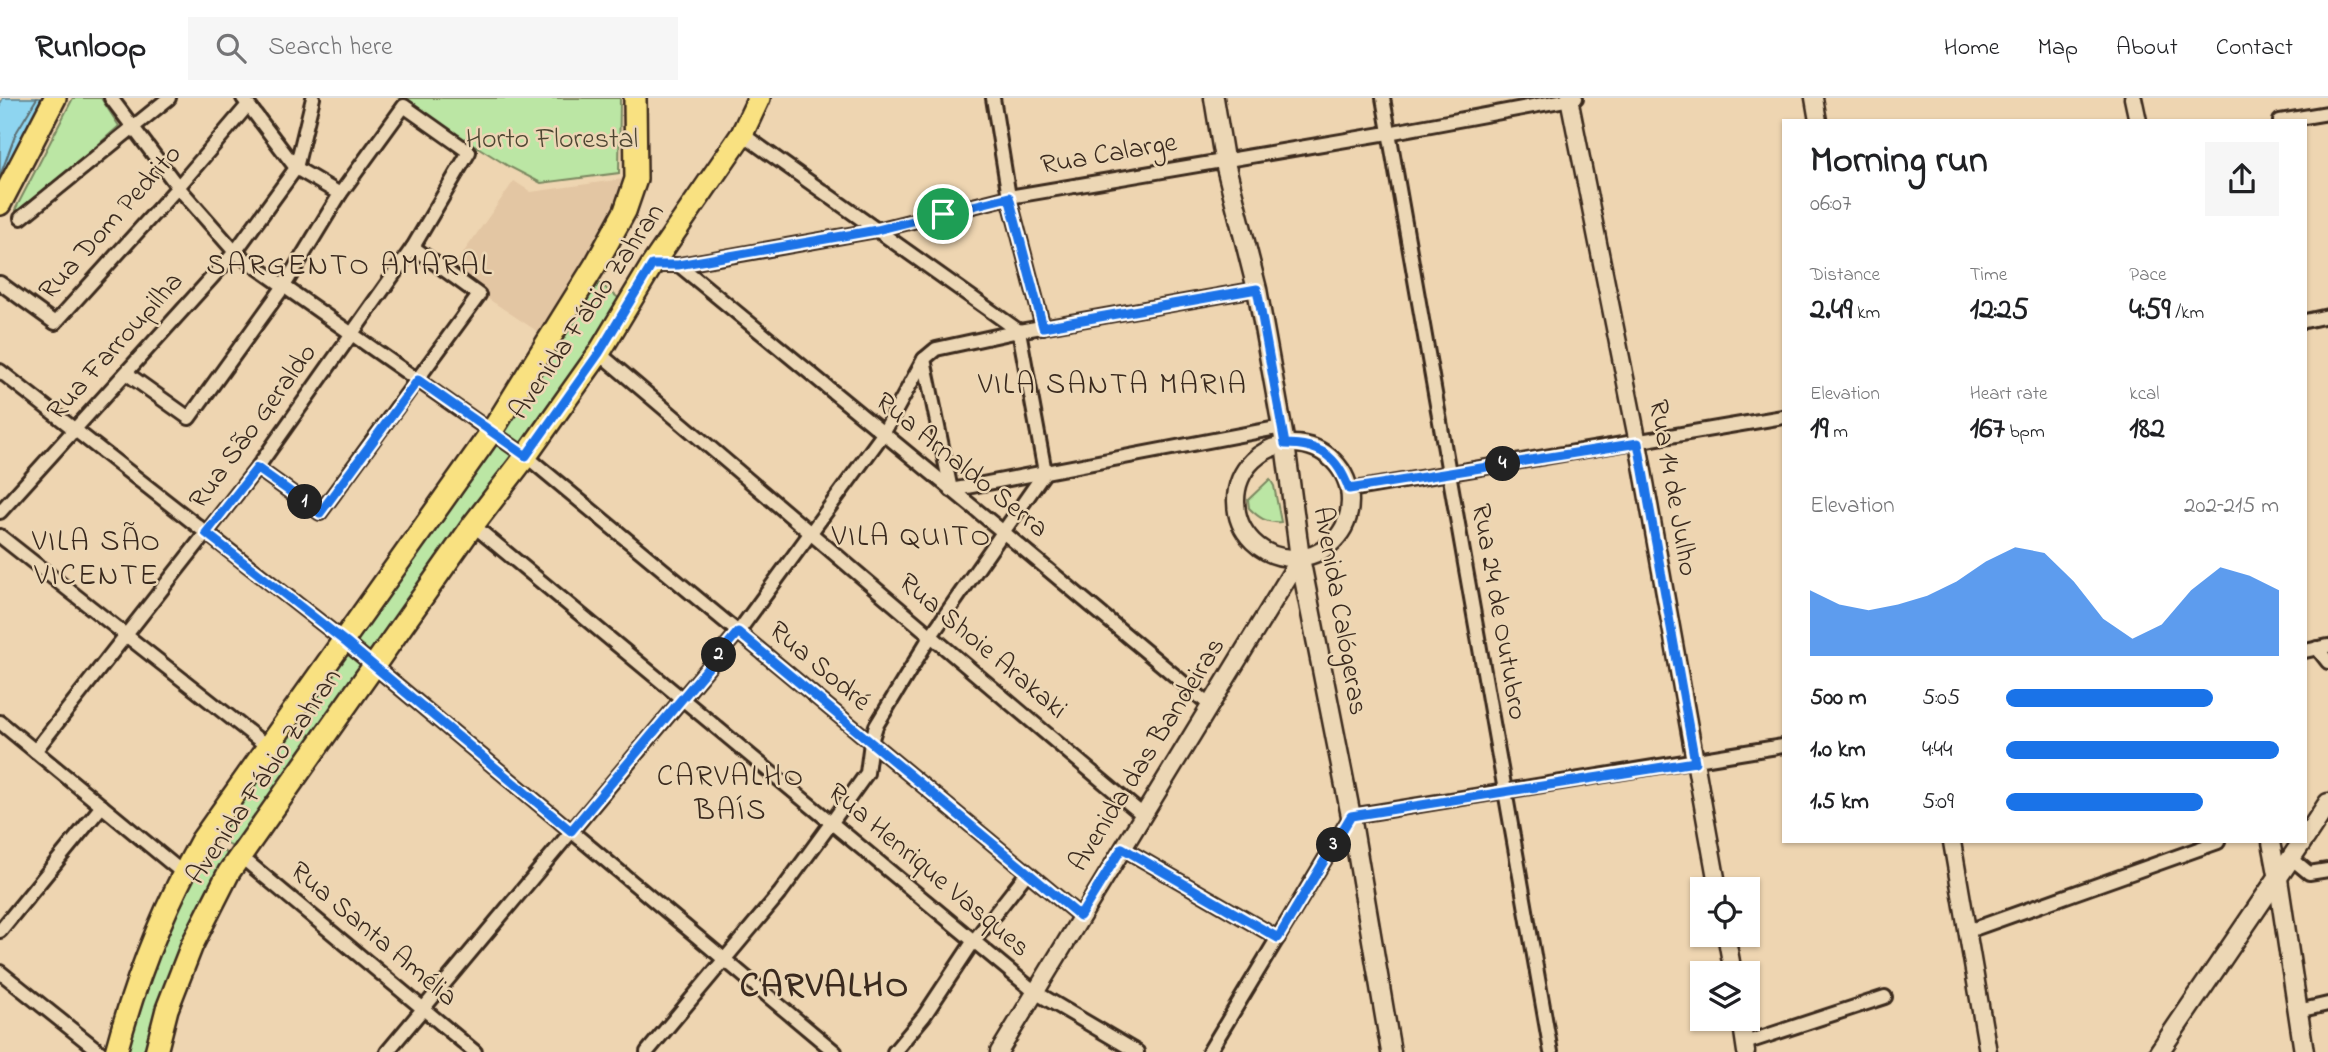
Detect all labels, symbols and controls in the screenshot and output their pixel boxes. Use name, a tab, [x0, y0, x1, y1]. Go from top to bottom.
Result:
search box	[188, 17, 678, 80]
text: Runloop	[35, 24, 146, 72]
icon: search	[212, 29, 250, 67]
text: Search here	[268, 29, 393, 67]
text: Home	[1944, 31, 2000, 66]
text: Map	[2038, 31, 2078, 66]
text: About	[2116, 31, 2178, 66]
text: Contact	[2216, 31, 2293, 66]
park label: Horto Florestal	[466, 120, 638, 161]
street label: Rua Calarge	[1038, 123, 1181, 187]
text: Morning run	[1810, 134, 1988, 190]
street label: Rua Dom Pedrito	[30, 136, 192, 310]
button: share	[2205, 142, 2279, 216]
pin	[913, 184, 973, 244]
text: 06:07	[1810, 188, 1851, 221]
street label: Avenida Fábio Zahran	[500, 195, 676, 429]
icon: arrive	[924, 195, 962, 233]
district label: SARGENTO AMARAL	[206, 245, 494, 289]
text: Distance	[1810, 262, 1880, 289]
text: Time	[1970, 262, 2007, 289]
text: Pace	[2129, 262, 2166, 289]
street label: Rua Farroupilha	[38, 263, 194, 431]
text: 2.49	[1810, 289, 1852, 333]
text: 12:25	[1970, 289, 2029, 333]
text: 4:59	[2129, 289, 2170, 333]
text: km	[1852, 300, 1880, 327]
text: /km	[2170, 300, 2204, 327]
street label: Rua São Geraldo	[180, 336, 328, 518]
district label: VILA SANTA MARIA	[977, 364, 1248, 408]
text: Elevation	[1810, 381, 1880, 408]
text: Heart rate	[1970, 381, 2048, 408]
text: kcal	[2129, 381, 2160, 408]
street label: Rua Arnaldo Serra	[865, 383, 1057, 549]
street label: Rua 14 de Julho	[1636, 397, 1708, 579]
text: 19	[1810, 408, 1829, 452]
text: 167	[1970, 408, 2005, 452]
text: 182	[2129, 408, 2165, 452]
text: m	[1829, 419, 1848, 446]
text: bpm	[2005, 419, 2045, 446]
pin: 4	[1486, 446, 1520, 482]
text: 4	[1499, 450, 1506, 477]
pin: 1	[288, 484, 322, 520]
text: 1	[301, 488, 308, 515]
text: Elevation	[1810, 490, 1895, 523]
text: 202–215 m	[2184, 490, 2279, 523]
street label: Rua 24 de Outubro	[1459, 501, 1537, 723]
street label: Avenida Calógeras	[1300, 503, 1378, 719]
district label: VILA QUITO	[831, 516, 992, 560]
district label: VILA SÃO VICENTE	[31, 521, 162, 599]
street label: Rua Shoie Arakaki	[889, 564, 1075, 730]
street label: Rua Sodré	[759, 612, 880, 723]
street label: Avenida das Bandeiras	[1059, 630, 1237, 880]
pin: 2	[702, 638, 736, 672]
text: 2	[714, 641, 723, 668]
street label: Avenida Fábio Zahran	[177, 660, 353, 894]
text: 500 m	[1810, 682, 1867, 715]
text: 5:05	[1922, 682, 1960, 715]
text: 1.0 km	[1810, 734, 1866, 767]
text: 4:44	[1922, 734, 1952, 767]
district label: CARVALHO BAÍS	[657, 756, 805, 834]
street label: Rua Henrique Vasques	[818, 774, 1038, 968]
text: 1.5 km	[1810, 786, 1869, 819]
text: 5:09	[1922, 786, 1954, 819]
pin: 3	[1316, 828, 1352, 862]
text: 3	[1330, 831, 1337, 858]
street label: Rua Santa Amélia	[280, 852, 466, 1018]
map controls	[1690, 877, 1760, 1031]
button: locate	[1690, 877, 1760, 947]
button: layers	[1690, 961, 1760, 1031]
district label: CARVALHO	[740, 962, 910, 1013]

